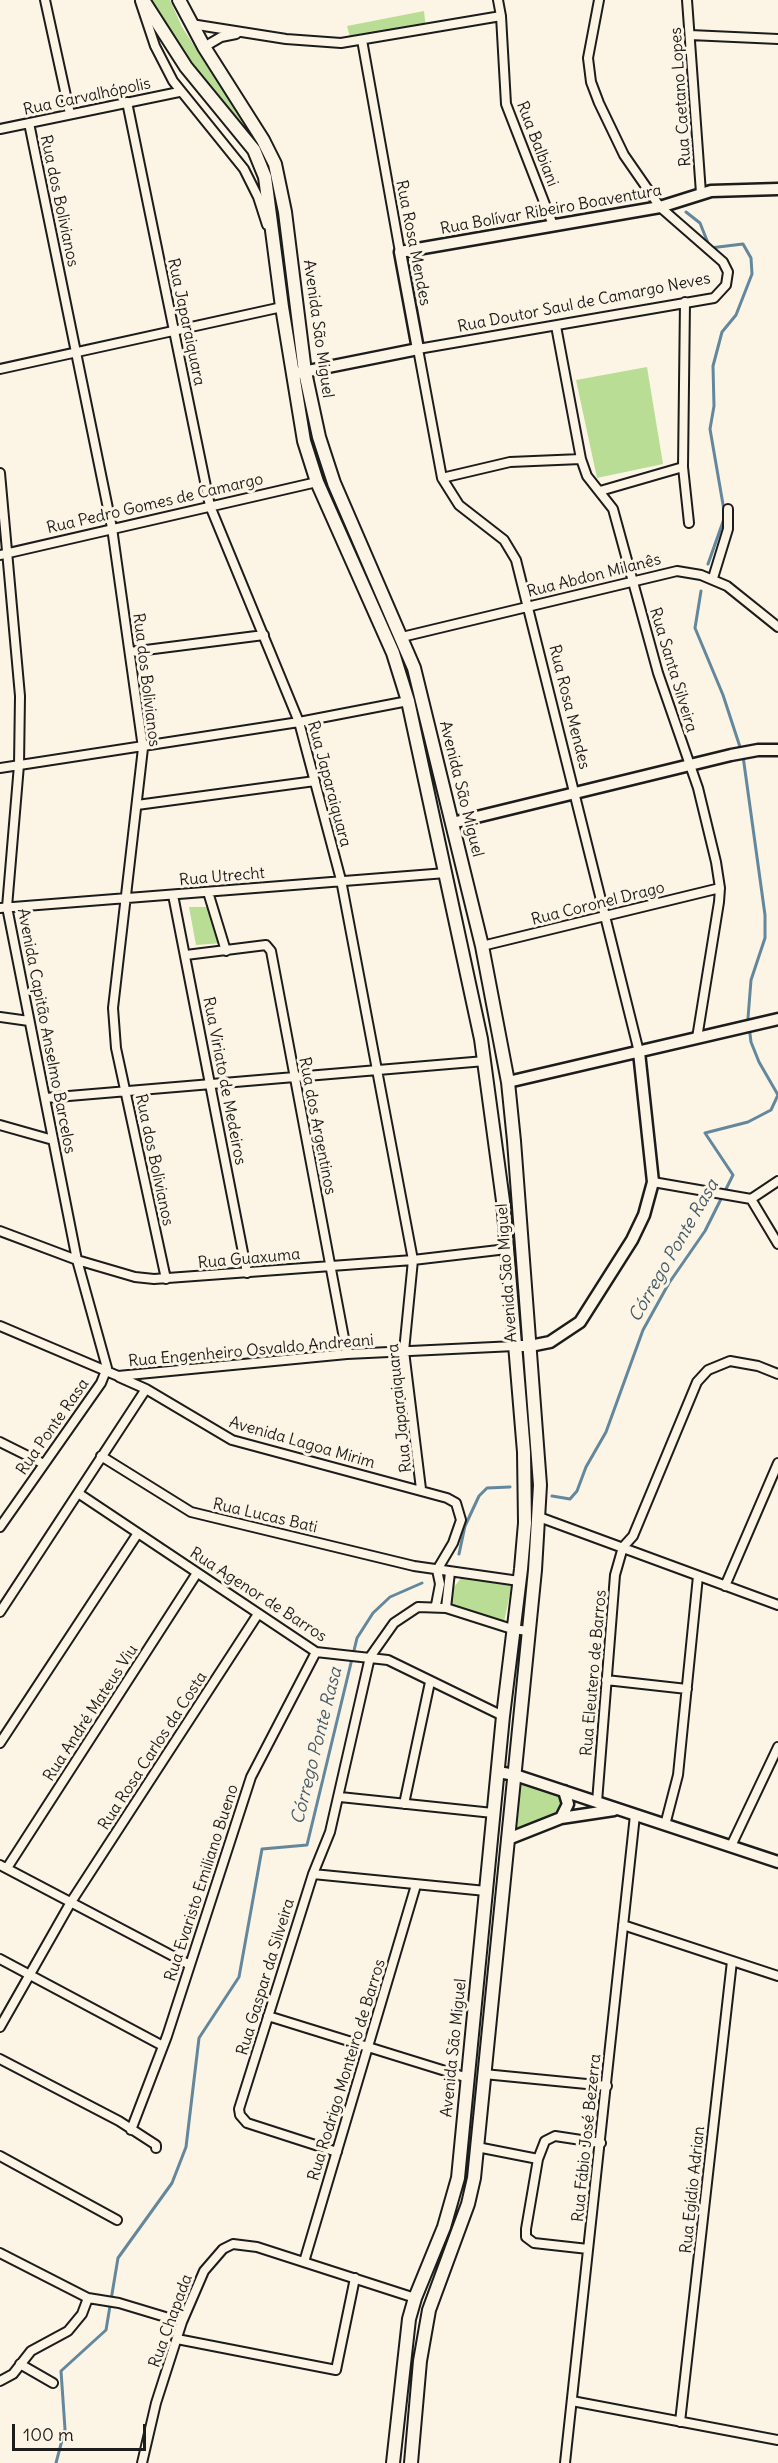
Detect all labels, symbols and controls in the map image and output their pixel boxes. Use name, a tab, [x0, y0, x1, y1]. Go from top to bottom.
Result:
street label: Rua Caetano Lopes	[667, 27, 695, 167]
street label: Rua Carvalhópolis	[22, 74, 152, 120]
street label: Rua Balbiani	[512, 99, 562, 189]
street label: Rua dos Bolivianos	[36, 133, 82, 269]
street label: Rua Rosa Mendes	[391, 179, 435, 307]
street label: Rua Bolívar Ribeiro Boaventura	[439, 181, 663, 239]
street label: Rua Japaraiquara	[163, 257, 209, 387]
street label: Avenida São Miguel	[299, 259, 337, 399]
street label: Rua Doutor Saul de Camargo Neves	[456, 269, 712, 337]
street label: Rua Pedro Gomes de Camargo	[45, 470, 265, 538]
street label: Rua Abdon Milanês	[525, 550, 663, 602]
street label: Rua Santa Silveira	[645, 605, 701, 735]
street label: Rua dos Bolivianos	[128, 612, 164, 748]
street label: Rua Rosa Mendes	[544, 643, 594, 771]
street label: Rua Japaraiquara	[303, 719, 355, 849]
street label: Avenida São Miguel	[435, 719, 487, 859]
street label: Rua Utrecht	[178, 864, 266, 890]
street label: Rua Coronel Drago	[529, 878, 667, 930]
street label: Avenida Capitão Anselmo Barcelos	[13, 907, 79, 1155]
street label: Rua Viriato de Medeiros	[198, 995, 250, 1167]
street label: Rua dos Argentinos	[294, 1056, 340, 1196]
street label: Rua dos Bolivianos	[131, 1092, 177, 1228]
water label: Córrego Ponte Rasa	[624, 1176, 724, 1326]
street label: Avenida São Miguel	[493, 1203, 521, 1343]
street label: Rua Guaxuma	[197, 1245, 301, 1273]
street label: Rua Engenheiro Osvaldo Andreani	[128, 1331, 374, 1371]
street label: Rua Japaraiquara	[384, 1343, 416, 1473]
street label: Rua Ponte Rasa	[13, 1375, 93, 1479]
street label: Avenida Lagoa Mirim	[227, 1413, 377, 1473]
street label: Rua Lucas Bati	[211, 1495, 319, 1537]
street label: Rua Agenor de Barros	[186, 1544, 330, 1646]
street label: Rua Eleutero de Barros	[577, 1589, 611, 1757]
street label: Rua André Mateus Viu	[40, 1641, 142, 1785]
water label: Córrego Ponte Rasa	[287, 1665, 347, 1827]
street label: Rua Rosa Carlos da Costa	[95, 1668, 211, 1834]
street label: Rua Evaristo Emiliano Bueno	[161, 1782, 243, 1984]
street label: Rua Gaspar da Silveira	[233, 1896, 299, 2058]
street label: Rua Rodrigo Monteiro de Barros	[304, 1957, 390, 2183]
street label: Avenida São Miguel	[437, 1978, 471, 2118]
street label: Rua Fábio José Bezerra	[569, 2053, 605, 2223]
street label: Rua Egídio Adrian	[677, 2125, 709, 2255]
street label: Rua Chapada	[145, 2272, 197, 2370]
scale bar	[15, 2412, 148, 2450]
text: 100 m	[23, 2423, 74, 2446]

